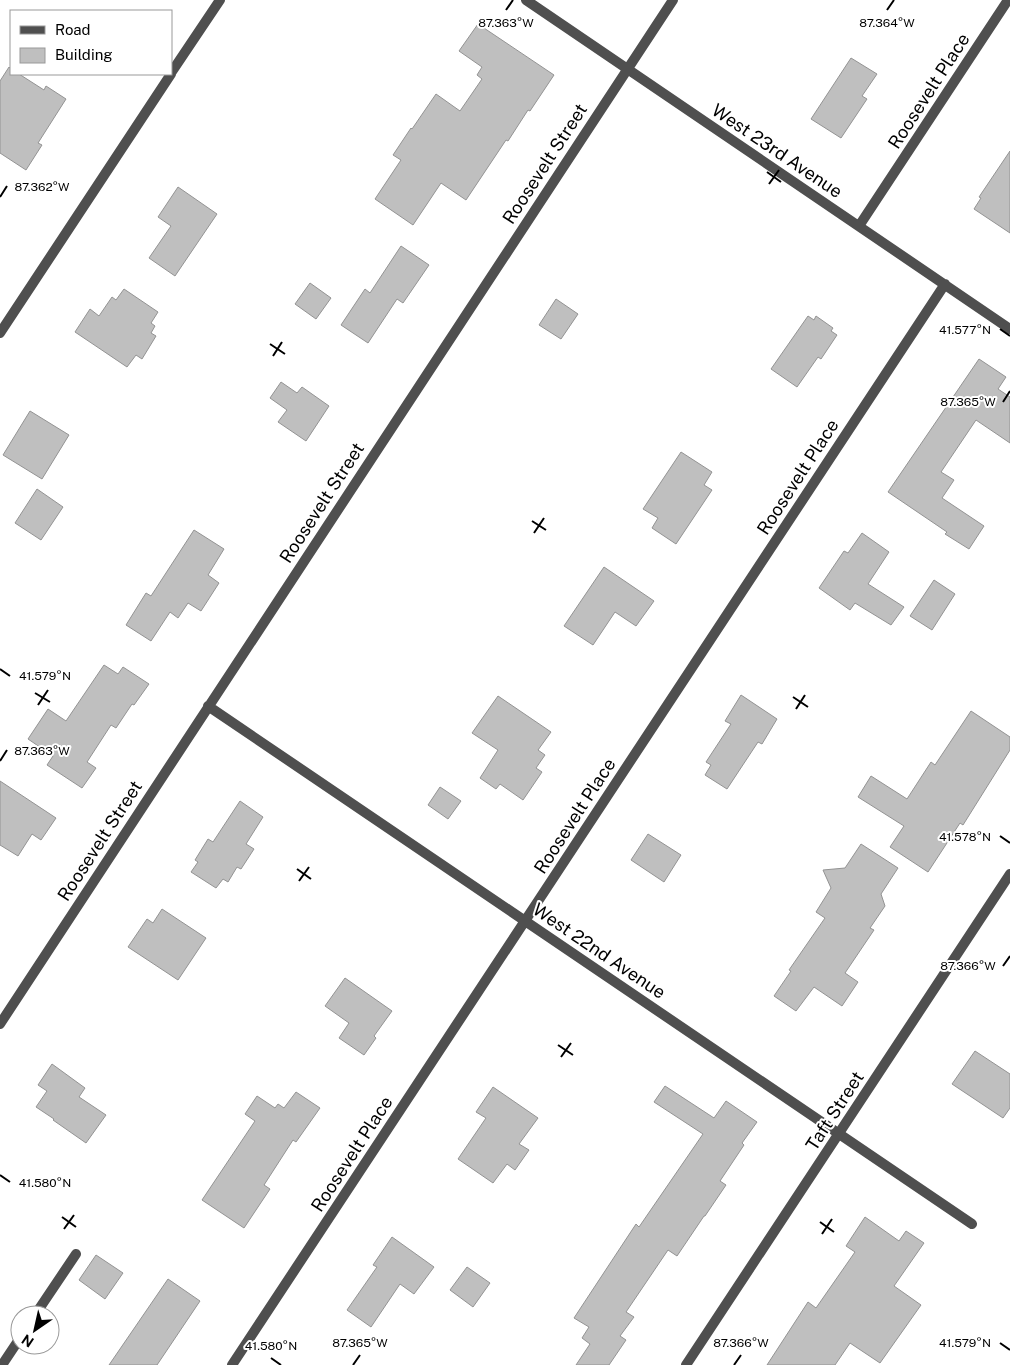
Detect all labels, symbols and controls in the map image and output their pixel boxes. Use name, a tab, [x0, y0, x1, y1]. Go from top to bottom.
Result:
legend	[10, 10, 172, 75]
text: 87.363°W	[478, 16, 534, 30]
text: 87.364°W	[859, 16, 915, 30]
text: Road	[55, 21, 91, 38]
street label: Roosevelt Place	[883, 29, 974, 152]
text: Building	[55, 46, 113, 63]
street label: West 23rd Avenue	[708, 99, 846, 202]
street label: Roosevelt Street	[498, 100, 591, 228]
text: 87.362°W	[14, 180, 70, 194]
text: 41.577°N	[939, 323, 991, 337]
text: 87.365°W	[940, 395, 996, 409]
street label: Roosevelt Place	[752, 415, 843, 538]
street label: Roosevelt Street	[275, 439, 368, 567]
text: 41.579°N	[19, 669, 71, 683]
text: 87.363°W	[14, 744, 70, 758]
street label: Roosevelt Place	[529, 754, 620, 877]
street label: Roosevelt Street	[53, 777, 146, 905]
text: 41.578°N	[939, 830, 991, 844]
street label: West 22nd Avenue	[529, 898, 670, 1003]
text: 87.366°W	[940, 959, 996, 973]
street label: Taft Street	[801, 1067, 868, 1154]
street label: Roosevelt Place	[306, 1092, 397, 1215]
text: 41.580°N	[19, 1176, 71, 1190]
north arrow	[10, 1305, 60, 1355]
text: N	[19, 1331, 37, 1350]
text: 87.365°W	[332, 1336, 388, 1350]
text: 87.366°W	[713, 1336, 769, 1350]
text: 41.579°N	[939, 1336, 991, 1350]
text: 41.580°N	[245, 1339, 297, 1353]

